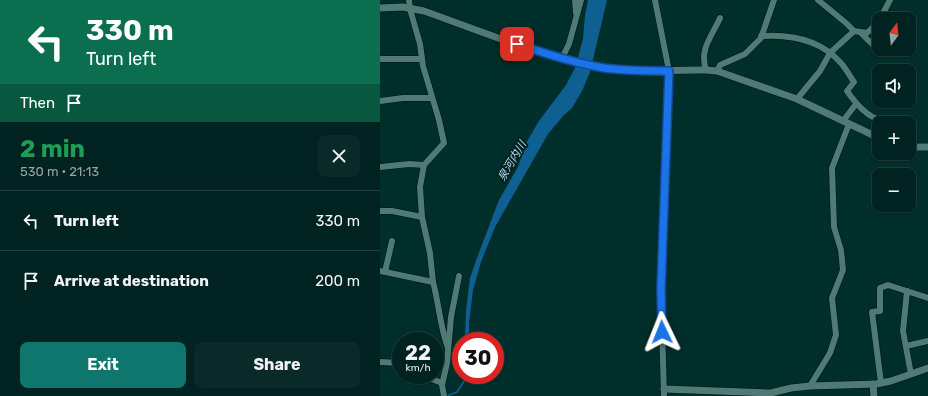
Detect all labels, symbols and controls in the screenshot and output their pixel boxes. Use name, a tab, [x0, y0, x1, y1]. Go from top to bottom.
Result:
north arrow	[872, 12, 916, 56]
map controls	[872, 12, 916, 212]
text: 330 m	[86, 14, 174, 47]
icon: left	[20, 16, 72, 68]
pin	[500, 27, 534, 61]
icon: arrive	[506, 33, 528, 55]
text: Turn left	[86, 48, 156, 70]
button: sound	[872, 64, 916, 108]
icon: arrive	[63, 92, 85, 114]
text: Then	[20, 94, 55, 112]
button: +	[872, 116, 916, 160]
text: 2 min	[20, 135, 85, 163]
button: close	[318, 135, 360, 177]
water label: 泉河内川	[495, 138, 529, 183]
text: 530 m · 21:13	[20, 164, 99, 179]
button: −	[872, 168, 916, 212]
icon: left	[20, 210, 42, 232]
text: Turn left	[54, 212, 119, 230]
text: 330 m	[315, 212, 360, 230]
icon: arrive	[20, 270, 42, 292]
text: Arrive at destination	[54, 272, 209, 290]
text: 200 m	[315, 272, 360, 290]
position arrow	[641, 311, 683, 353]
speed limit sign: 30	[452, 332, 504, 384]
text: 22	[405, 341, 431, 365]
button: Exit	[20, 342, 186, 388]
button: Share	[194, 342, 360, 388]
text: km/h	[406, 362, 430, 374]

